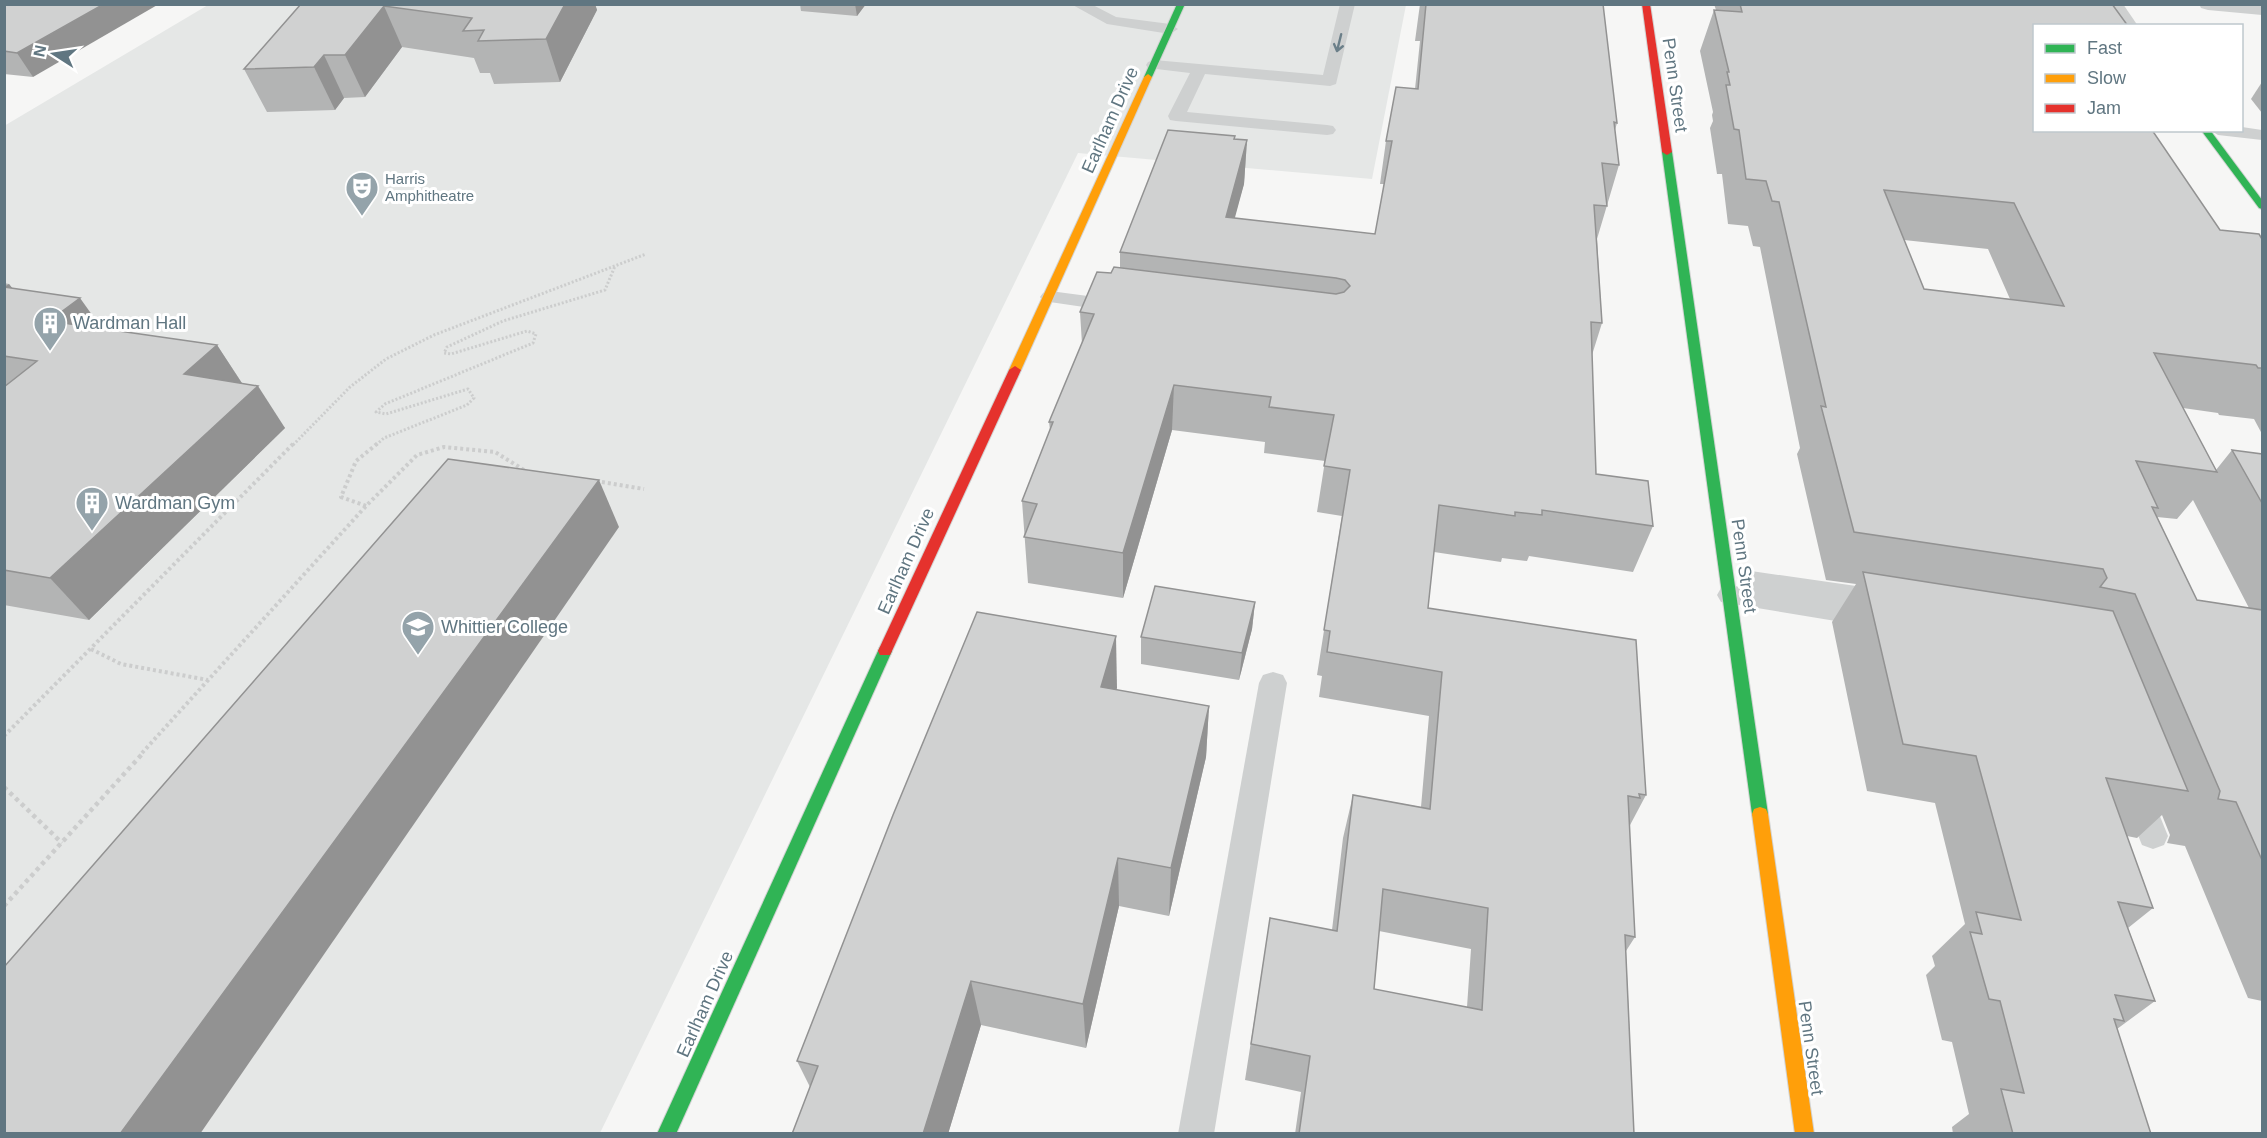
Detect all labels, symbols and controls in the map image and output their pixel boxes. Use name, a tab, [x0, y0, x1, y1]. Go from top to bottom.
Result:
north arrow	[24, 24, 84, 84]
legend	[2033, 24, 2243, 132]
one-way arrow	[1333, 33, 1345, 52]
street label: Penn Street	[1658, 37, 1692, 133]
text: Fast	[2087, 38, 2122, 58]
text: N	[30, 44, 49, 58]
street label: Earlham Drive	[1078, 64, 1142, 176]
text: Slow	[2087, 68, 2127, 88]
text: Jam	[2087, 98, 2121, 118]
theatre icon: Harris Amphitheatre	[344, 170, 380, 217]
place label: Harris Amphitheatre	[385, 170, 474, 204]
building icon: Wardman Hall	[32, 305, 68, 352]
place label: Wardman Hall	[73, 313, 186, 333]
building icon: Wardman Gym	[74, 485, 110, 532]
place label: Wardman Gym	[115, 493, 235, 513]
street label: Earlham Drive	[874, 505, 938, 617]
street label: Penn Street	[1727, 518, 1761, 614]
school or university icon: Whittier College	[400, 609, 436, 656]
place label: Whittier College	[441, 617, 568, 637]
street label: Earlham Drive	[673, 948, 737, 1060]
street label: Penn Street	[1794, 1000, 1828, 1096]

